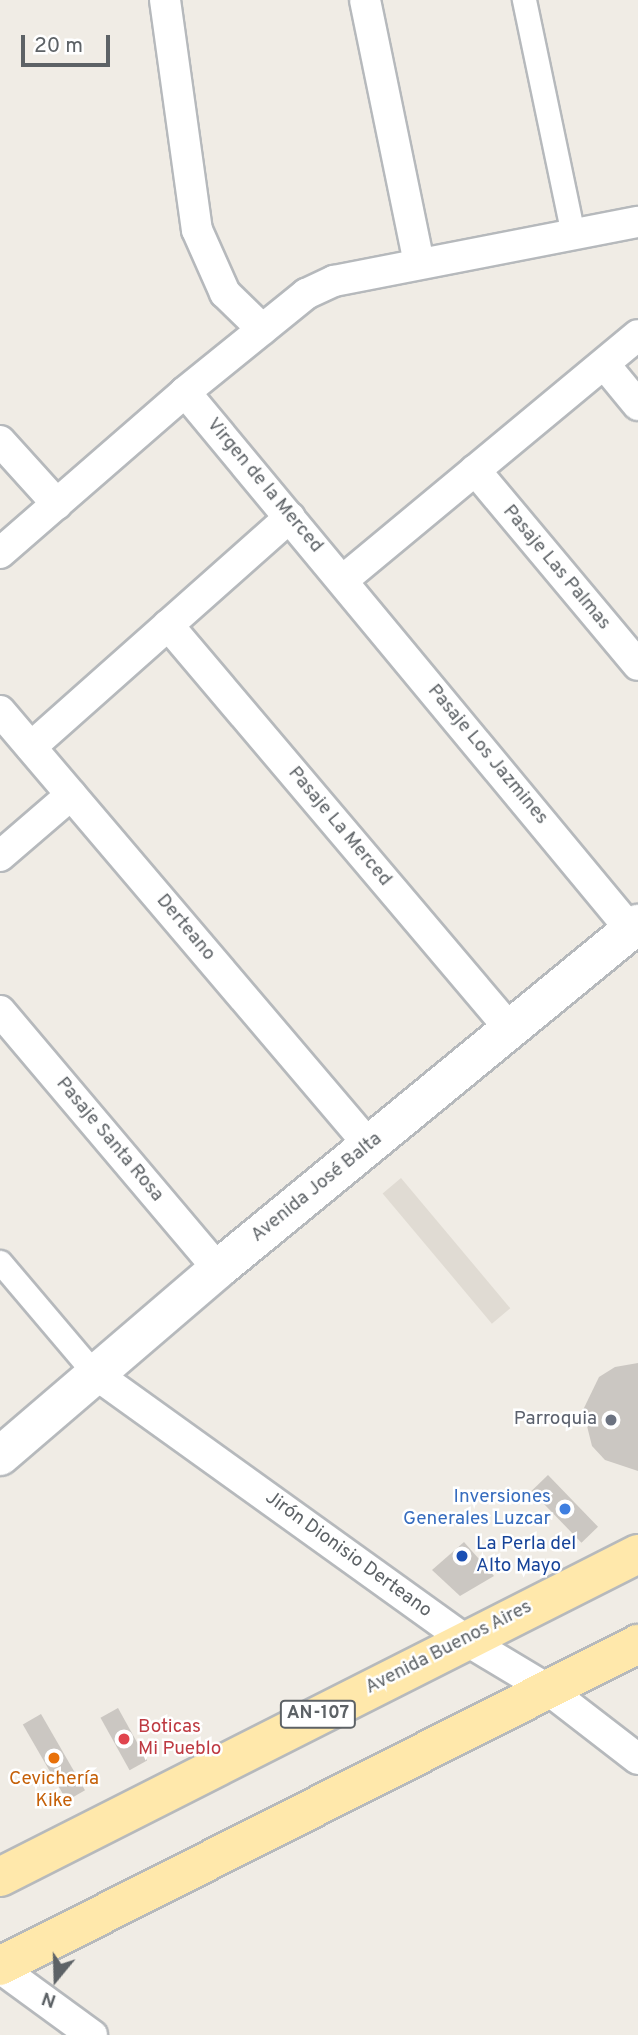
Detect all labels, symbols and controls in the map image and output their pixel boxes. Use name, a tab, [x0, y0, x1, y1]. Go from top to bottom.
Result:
scale bar	[24, 21, 114, 65]
text: 20 m	[34, 33, 83, 60]
street label: Virgen de la Merced	[201, 414, 327, 558]
street label: Pasaje Las Palmas	[497, 501, 615, 635]
street label: Pasaje Los Jazmines	[422, 680, 552, 830]
street label: Pasaje La Merced	[282, 763, 396, 891]
street label: Derteano	[151, 890, 219, 966]
street label: Pasaje Santa Rosa	[50, 1073, 168, 1207]
street label: Avenida José Balta	[247, 1128, 387, 1248]
place label: Parroquia	[514, 1409, 597, 1431]
marker: Parroquia	[603, 1412, 619, 1428]
street label: Jirón Dionisio Derteano	[260, 1487, 436, 1623]
place label: Inversiones Generales Luzcar	[403, 1487, 551, 1531]
marker: Inversiones Generales Luzcar	[557, 1501, 573, 1517]
place label: La Perla del Alto Mayo	[476, 1534, 576, 1578]
marker: La Perla del Alto Mayo	[454, 1548, 470, 1564]
street label: Avenida Buenos Aires	[362, 1596, 536, 1700]
road number: AN-107	[280, 1700, 356, 1728]
place label: Boticas Mi Pueblo	[138, 1717, 221, 1761]
marker: Boticas Mi Pueblo	[116, 1731, 132, 1747]
marker: Cevichería Kike	[46, 1750, 62, 1766]
place label: Cevichería Kike	[9, 1769, 99, 1813]
north arrow	[21, 1944, 91, 2014]
text: N	[39, 1985, 60, 2012]

